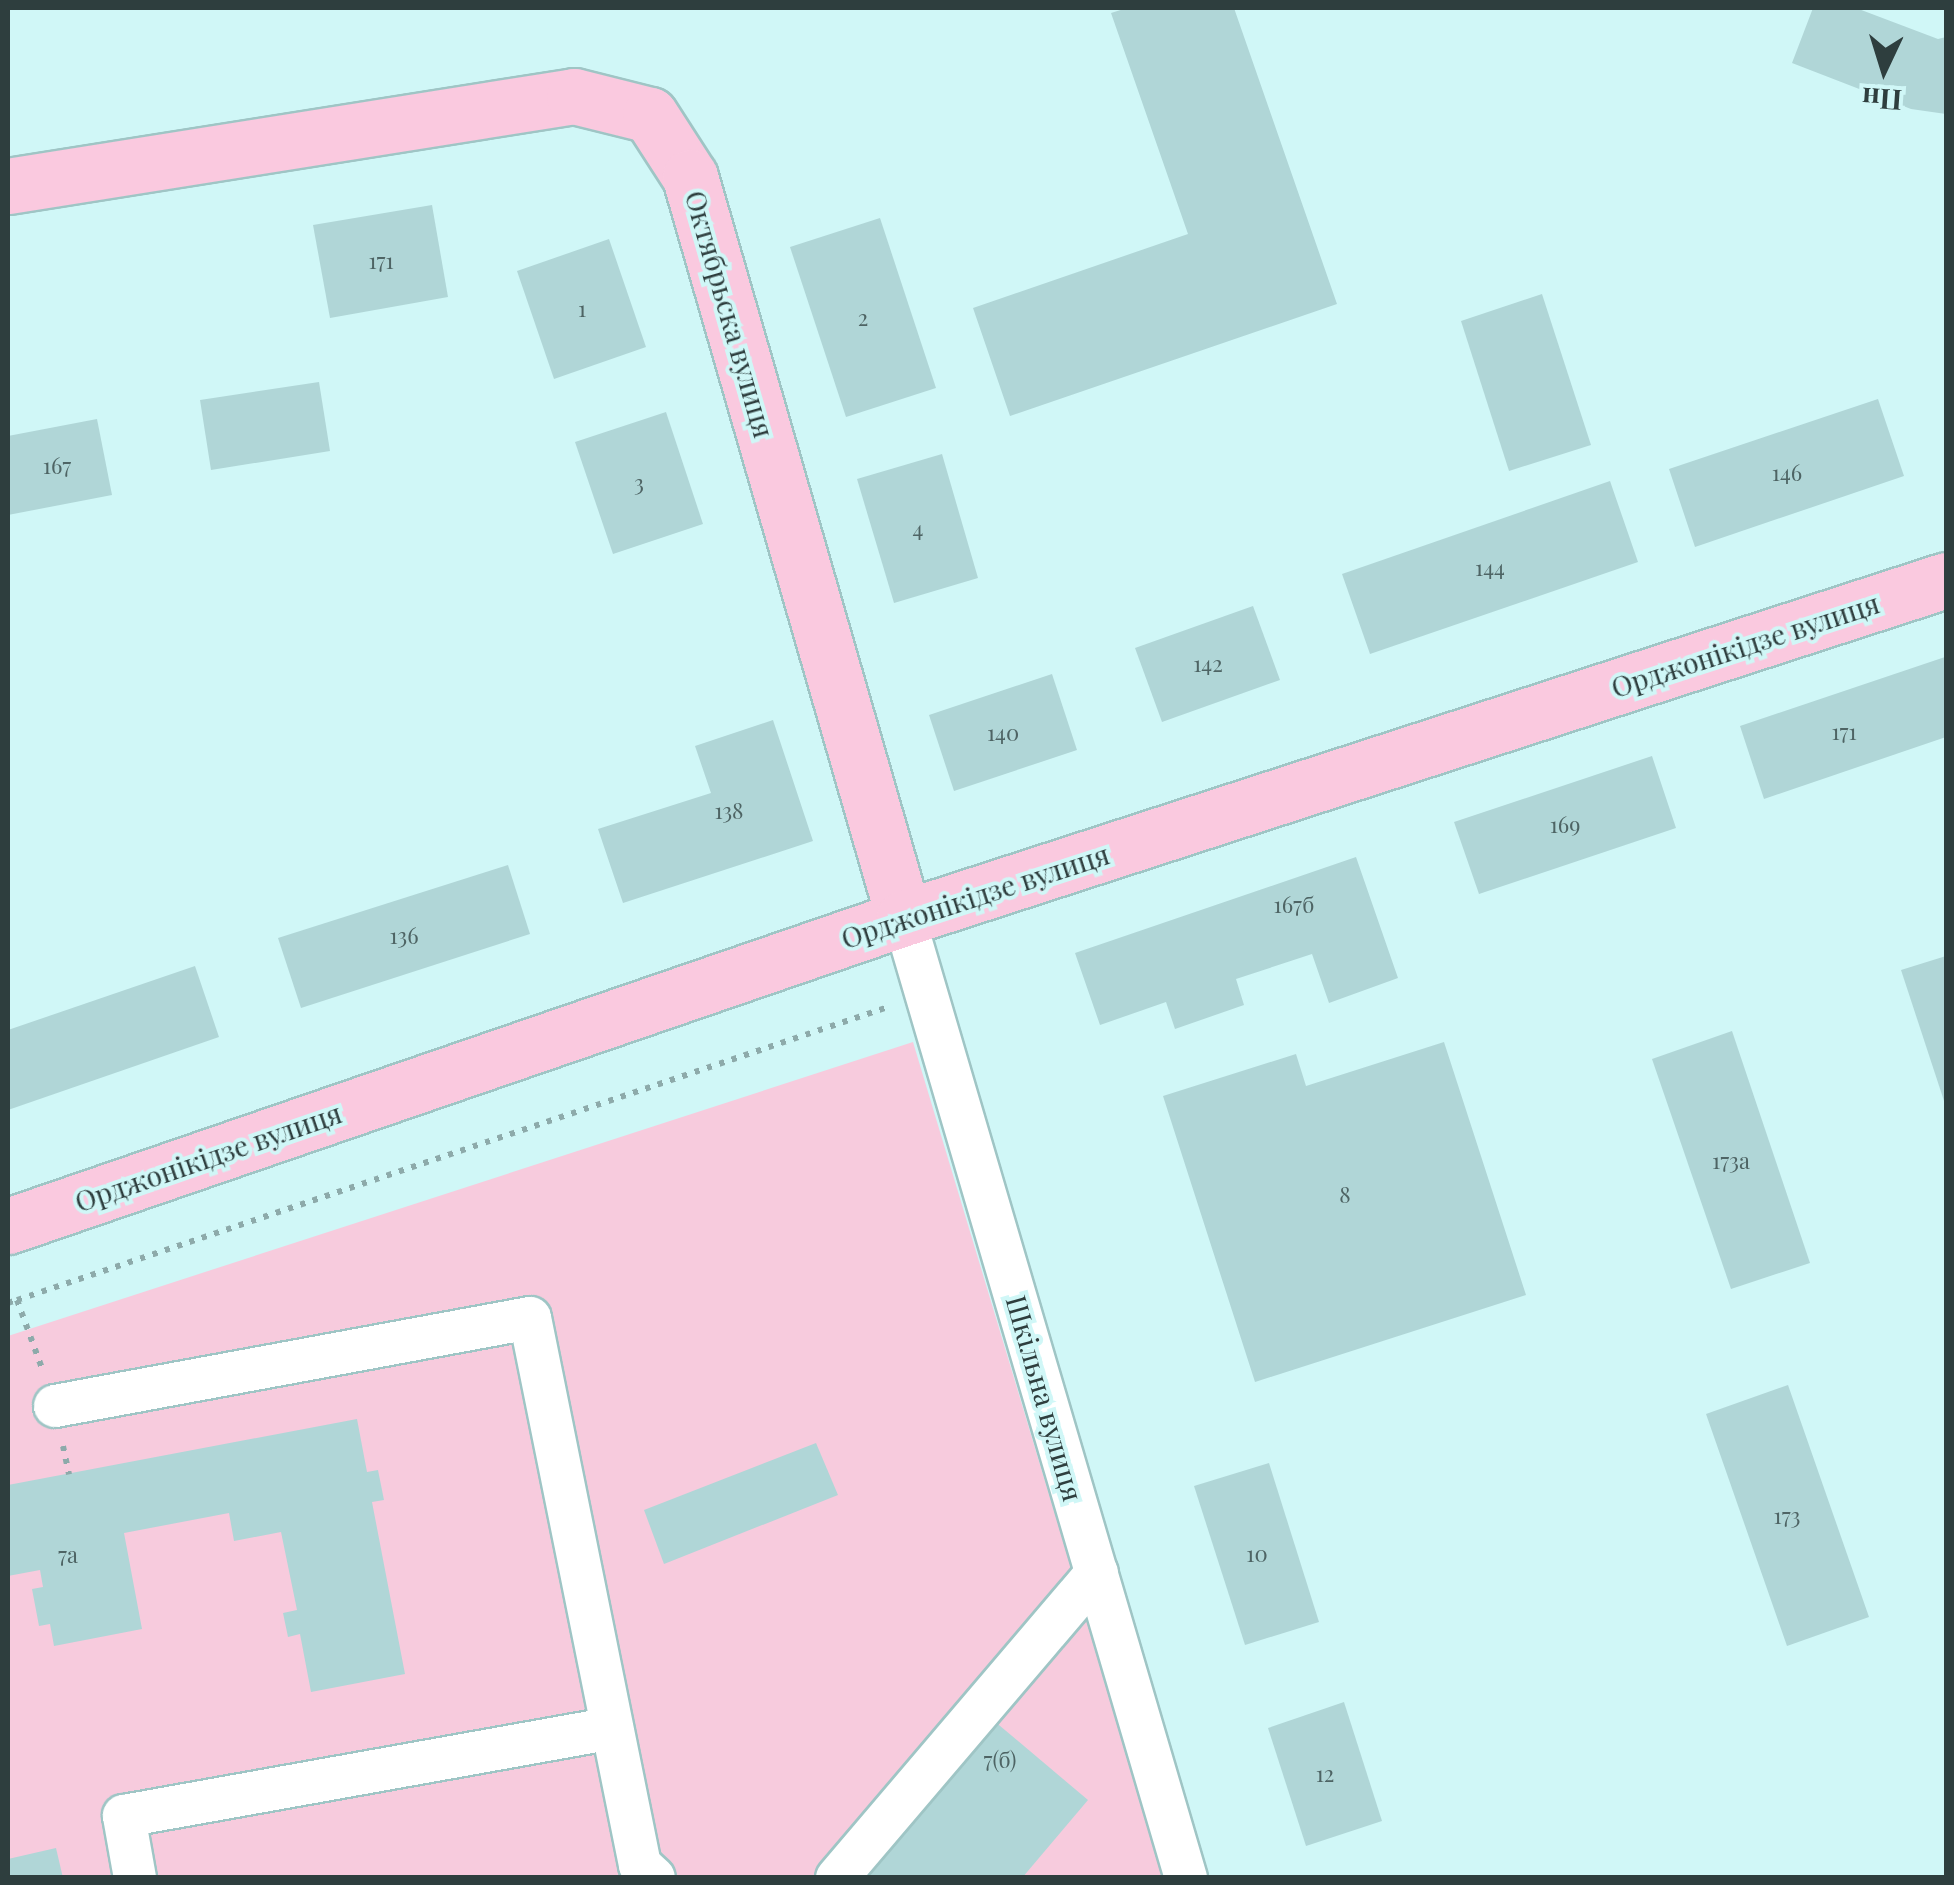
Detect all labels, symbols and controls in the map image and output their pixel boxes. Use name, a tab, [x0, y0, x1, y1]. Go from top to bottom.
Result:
north arrow	[1834, 20, 1934, 120]
text: Пн	[1861, 81, 1903, 120]
street label: Октябрьска вулиця	[679, 187, 781, 441]
house number: 171	[368, 248, 394, 274]
house number: 1	[578, 296, 586, 322]
house number: 2	[858, 305, 868, 331]
house number: 167	[43, 453, 71, 479]
house number: 146	[1772, 460, 1802, 486]
house number: 3	[634, 470, 644, 496]
house number: 4	[913, 516, 923, 542]
house number: 144	[1475, 555, 1505, 581]
street label: Орджонікідзе вулиця	[1607, 586, 1883, 704]
house number: 142	[1193, 651, 1223, 677]
house number: 171	[1831, 719, 1857, 745]
house number: 140	[987, 720, 1019, 746]
house number: 138	[714, 798, 744, 824]
house number: 169	[1550, 812, 1580, 838]
street label: Орджонікідзе вулиця	[837, 837, 1113, 955]
house number: 167б	[1274, 892, 1314, 918]
house number: 136	[389, 923, 419, 949]
street label: Орджонікідзе вулиця	[70, 1096, 346, 1218]
house number: 173а	[1712, 1148, 1750, 1174]
house number: 8	[1339, 1182, 1351, 1208]
street label: Шкільна вулиця	[1000, 1291, 1090, 1505]
house number: 173	[1774, 1503, 1800, 1529]
house number: 10	[1246, 1541, 1268, 1567]
house number: 7а	[58, 1542, 78, 1568]
house number: 7(б)	[983, 1747, 1017, 1773]
house number: 12	[1316, 1761, 1334, 1787]

